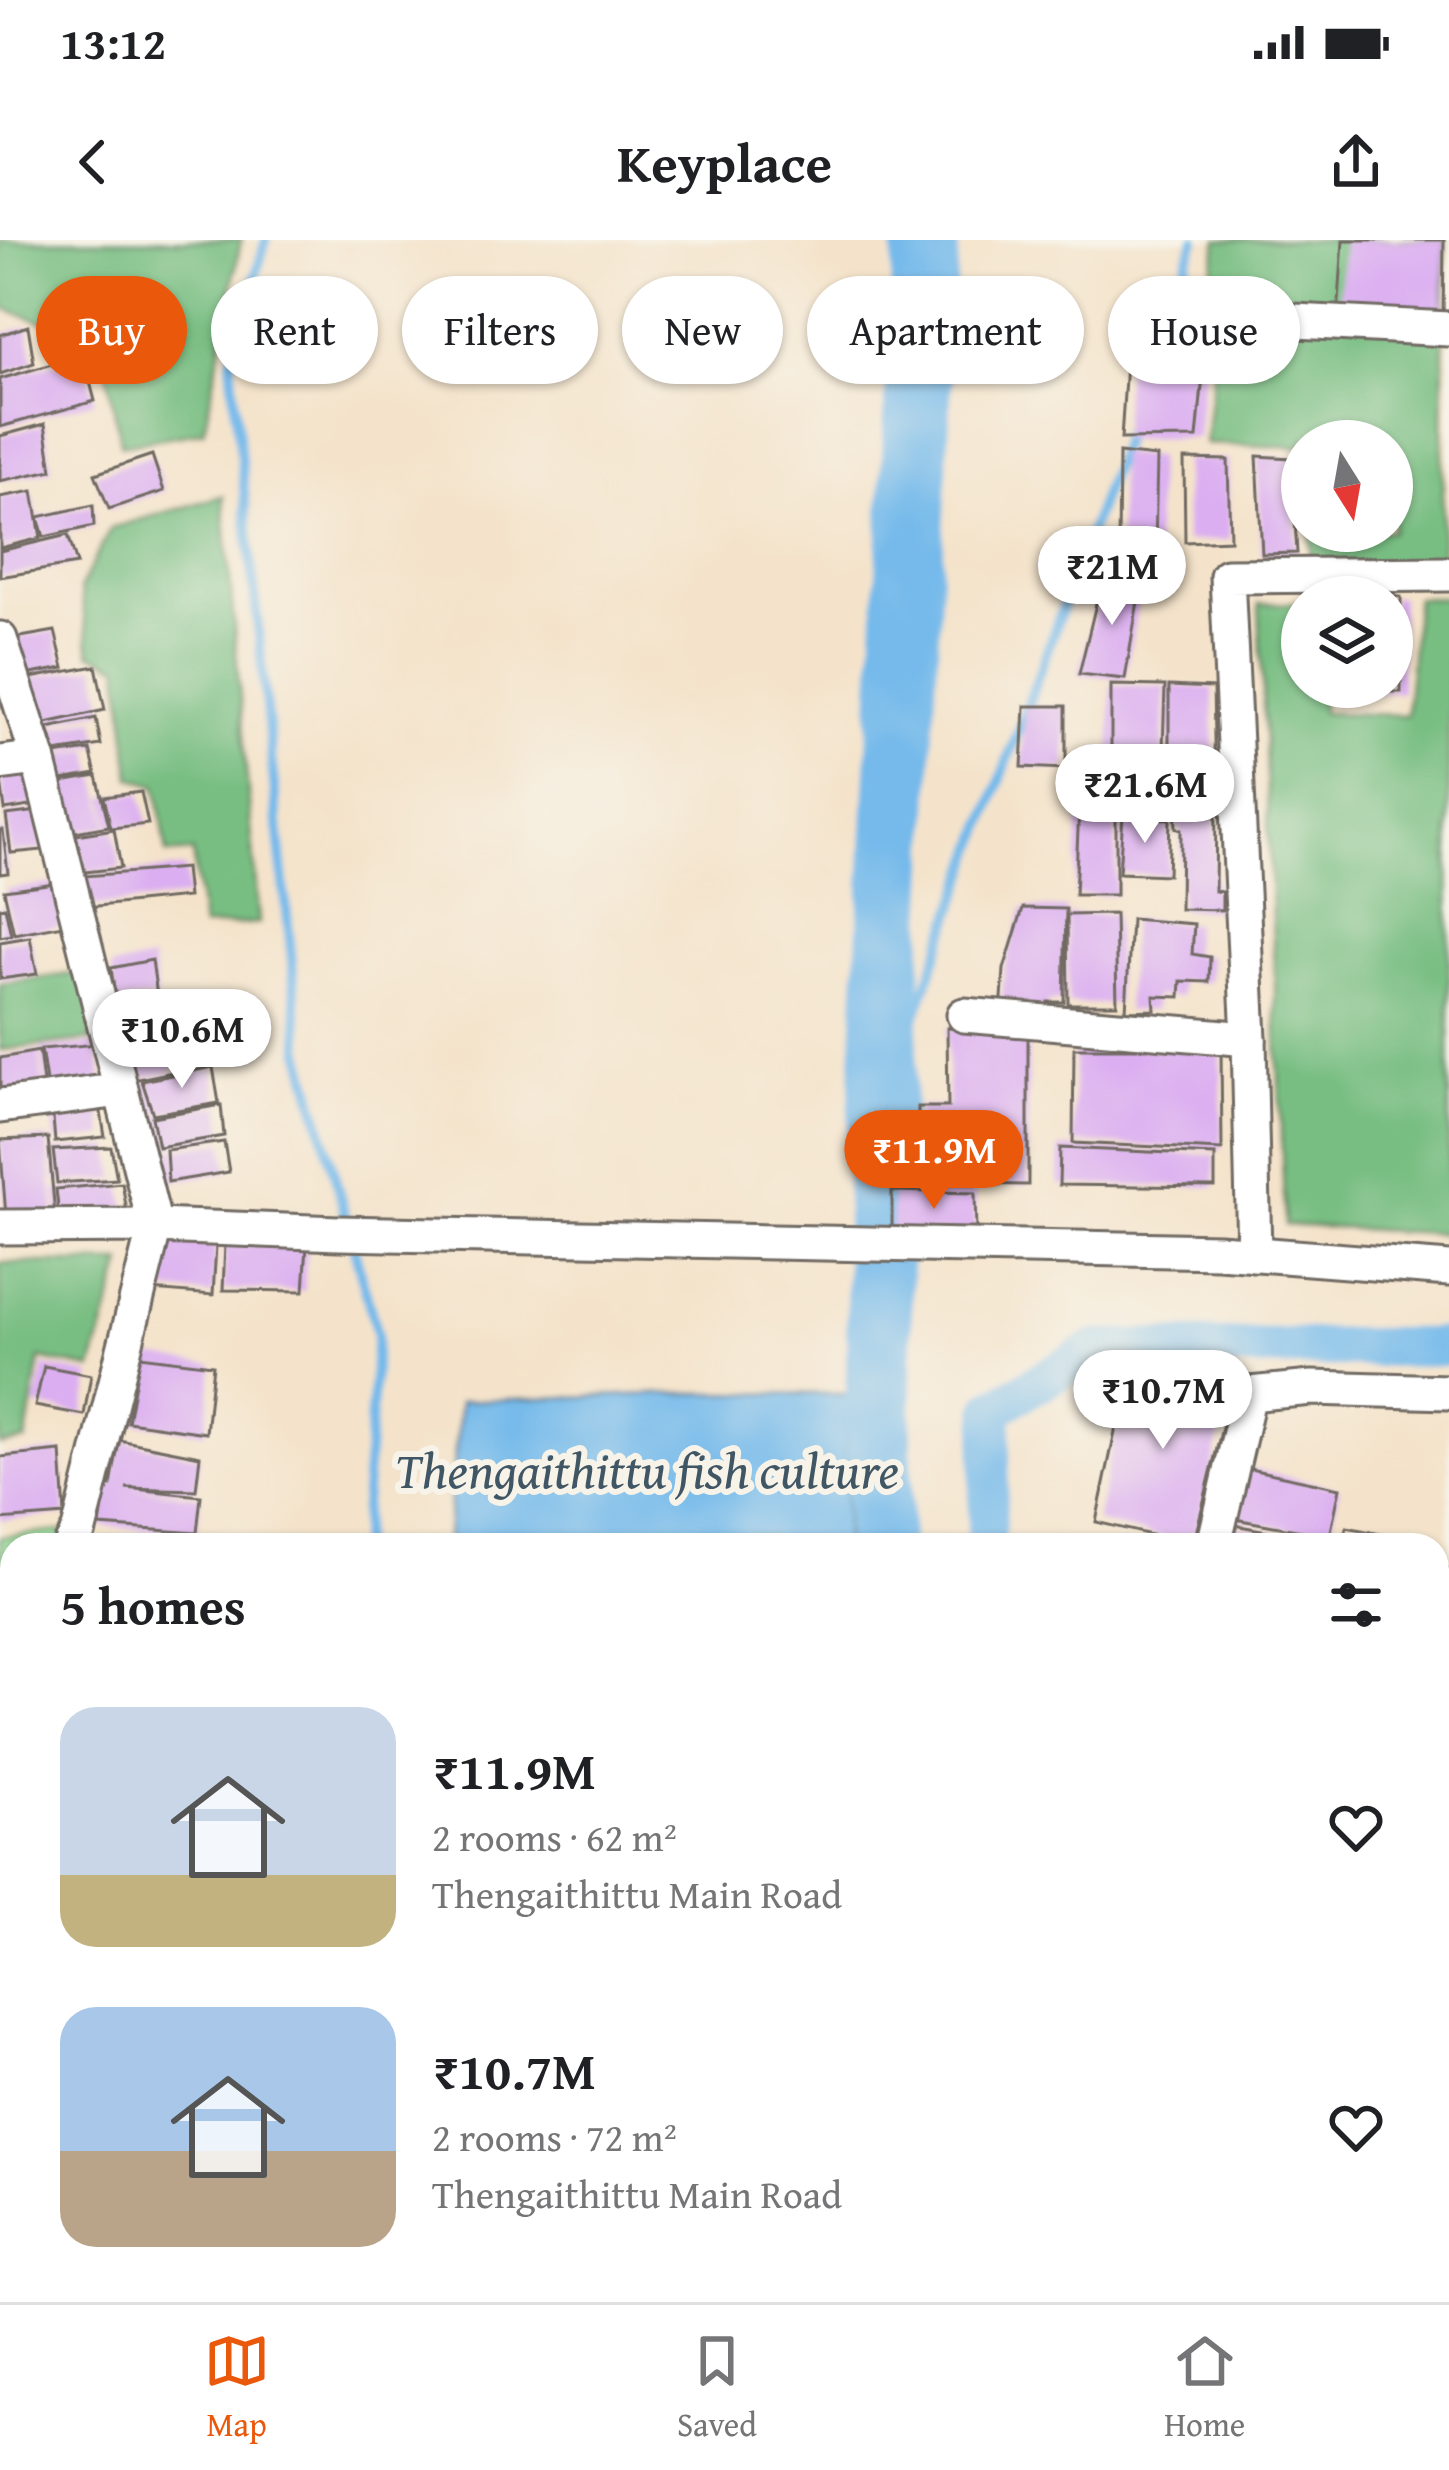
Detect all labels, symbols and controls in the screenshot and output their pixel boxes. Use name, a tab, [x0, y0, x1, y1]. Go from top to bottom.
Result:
text: 13:12	[60, 10, 166, 75]
text: Keyplace	[617, 123, 832, 202]
icon: back	[60, 129, 126, 195]
icon: share	[1323, 129, 1389, 195]
chip: Buy	[36, 276, 187, 384]
chip: Rent	[211, 276, 378, 384]
chip: Filters	[402, 276, 598, 384]
chip: New	[622, 276, 783, 384]
chip: Apartment	[807, 276, 1084, 384]
chip: House	[1108, 276, 1300, 384]
north arrow	[1281, 420, 1413, 552]
map controls	[1281, 420, 1413, 708]
pin: ₹21M	[1041, 526, 1183, 628]
text: ₹21M	[1065, 536, 1159, 593]
button: layers	[1281, 576, 1413, 708]
pin: ₹21.6M	[1047, 744, 1243, 846]
text: ₹21.6M	[1082, 754, 1208, 811]
pin: ₹10.6M	[84, 989, 280, 1091]
text: ₹10.6M	[119, 999, 245, 1056]
pin: ₹11.9M	[836, 1110, 1032, 1212]
text: ₹11.9M	[871, 1120, 997, 1177]
pin: ₹10.7M	[1065, 1350, 1261, 1452]
text: ₹10.7M	[1100, 1360, 1226, 1417]
water label: Thengaithittu fish culture	[395, 1432, 899, 1507]
text: 5 homes	[60, 1568, 246, 1643]
icon: filters	[1323, 1572, 1389, 1638]
text: ₹11.9M	[432, 1733, 596, 1808]
icon: home	[156, 1755, 300, 1899]
icon: heart	[1323, 1794, 1389, 1860]
text: 2 rooms · 62 m²	[432, 1808, 677, 1865]
text: Thengaithittu Main Road	[432, 1865, 842, 1922]
text: ₹10.7M	[432, 2033, 596, 2108]
icon: home	[156, 2055, 300, 2199]
icon: heart	[1323, 2094, 1389, 2160]
text: 2 rooms · 72 m²	[432, 2108, 677, 2165]
text: Thengaithittu Main Road	[432, 2165, 842, 2222]
tab: Map	[204, 2328, 270, 2448]
tab: Saved	[677, 2328, 757, 2448]
tab: Home	[1164, 2328, 1245, 2448]

